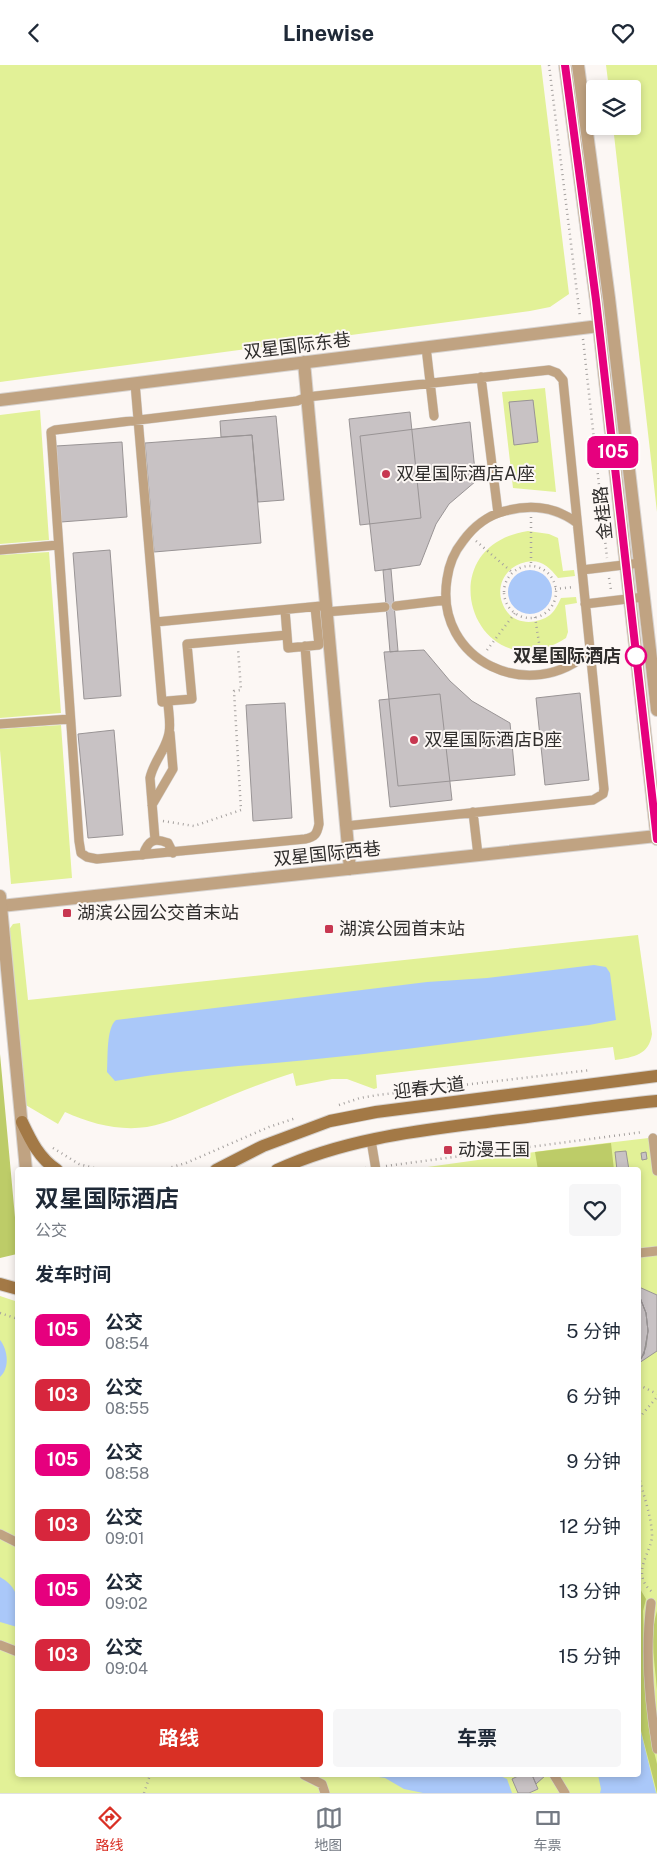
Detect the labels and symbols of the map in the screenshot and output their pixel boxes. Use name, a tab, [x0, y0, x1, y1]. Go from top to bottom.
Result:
street label: 双星国际东巷	[242, 329, 352, 363]
line badge: 105	[584, 436, 642, 468]
place label: 双星国际酒店A座	[396, 463, 535, 484]
marker: 双星国际酒店A座	[380, 468, 392, 480]
street label: 金桂路	[589, 485, 616, 541]
place label: 双星国际酒店	[513, 645, 621, 666]
marker: 双星国际酒店	[625, 645, 647, 667]
place label: 双星国际酒店B座	[424, 729, 562, 750]
marker: 双星国际酒店B座	[408, 734, 420, 746]
street label: 双星国际西巷	[272, 837, 382, 870]
place label: 湖滨公园公交首末站	[77, 902, 239, 923]
marker: 湖滨公园公交首末站	[61, 907, 73, 919]
place label: 湖滨公园首末站	[339, 918, 465, 939]
marker: 湖滨公园首末站	[323, 923, 335, 935]
street label: 迎春大道	[392, 1073, 466, 1102]
place label: 动漫王国	[458, 1139, 530, 1160]
marker: 动漫王国	[442, 1144, 454, 1156]

